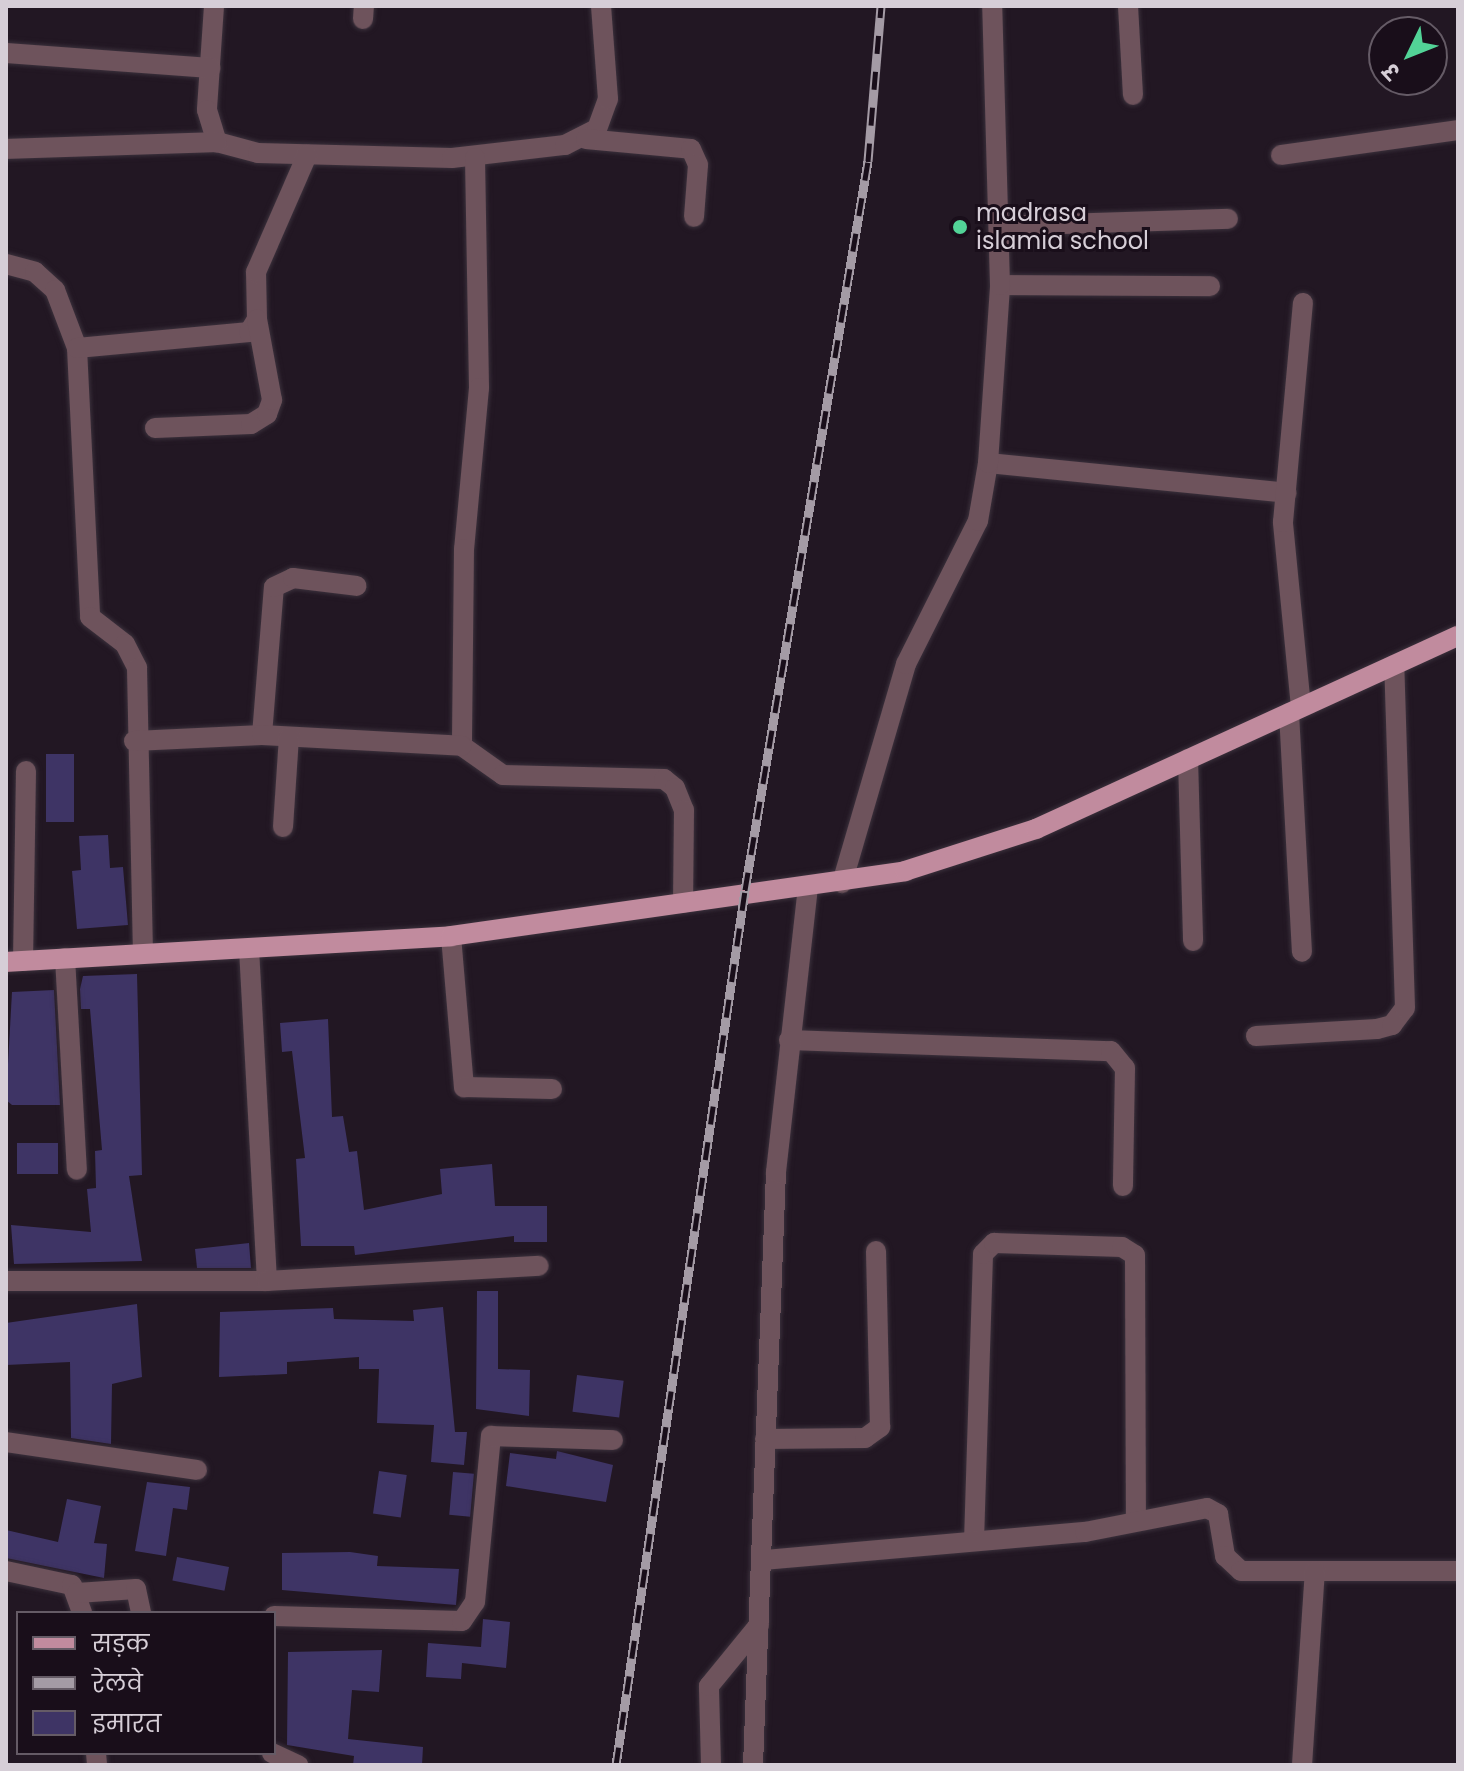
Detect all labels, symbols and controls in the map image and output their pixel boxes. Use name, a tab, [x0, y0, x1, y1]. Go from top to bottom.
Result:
north arrow	[1368, 16, 1448, 96]
text: उ	[1376, 56, 1407, 86]
place label: madrasa islamia school	[976, 199, 1149, 255]
marker: madrasa islamia school	[951, 218, 969, 236]
legend	[16, 1611, 276, 1755]
text: सड़क	[92, 1627, 149, 1660]
text: रेलवे	[92, 1667, 143, 1700]
text: इमारत	[92, 1707, 161, 1740]

